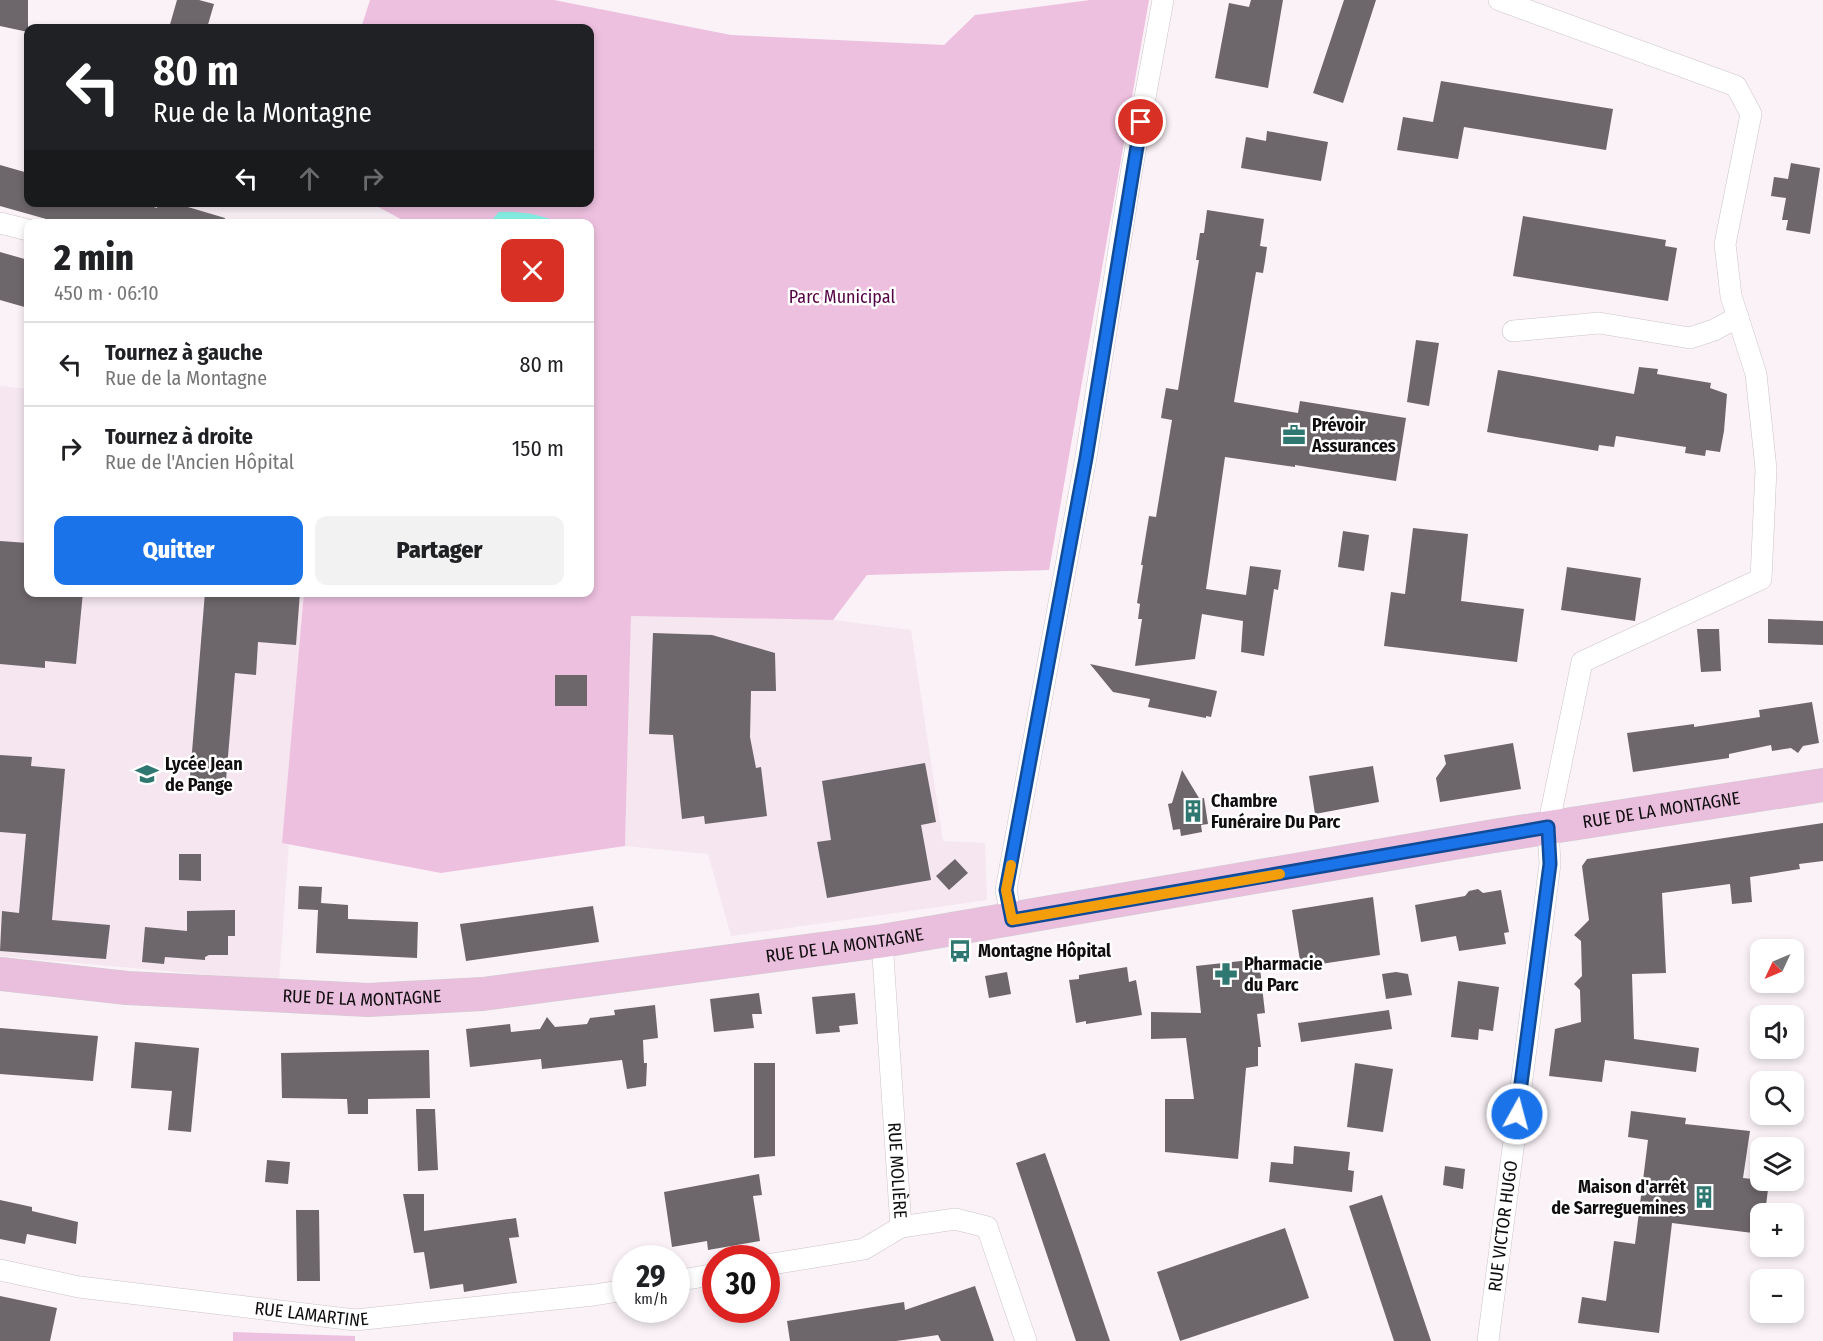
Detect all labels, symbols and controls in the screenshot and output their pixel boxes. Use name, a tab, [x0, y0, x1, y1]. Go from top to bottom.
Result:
text: 80 m	[153, 46, 239, 96]
icon: left	[54, 48, 132, 126]
pin	[1115, 96, 1166, 147]
text: Rue de la Montagne	[153, 97, 372, 129]
icon: arrive	[1124, 105, 1157, 138]
icon: left	[230, 162, 263, 195]
icon: ahead	[293, 162, 326, 195]
icon: right	[356, 162, 389, 195]
text: 2 min	[54, 236, 134, 280]
button: close	[501, 239, 564, 302]
text: 450 m · 06:10	[54, 281, 159, 305]
park label: Parc Municipal	[789, 286, 895, 308]
text: Tournez à gauche	[105, 339, 263, 366]
icon: left	[54, 348, 87, 381]
text: 80 m	[519, 351, 564, 378]
text: Rue de la Montagne	[105, 366, 267, 390]
place label: Prévoir Assurances	[1311, 414, 1396, 457]
office icon: Prévoir Assurances	[1281, 422, 1307, 448]
text: Tournez à droite	[105, 423, 253, 450]
icon: right	[54, 432, 87, 465]
text: 150 m	[512, 435, 564, 462]
text: Rue de l'Ancien Hôpital	[105, 450, 294, 474]
button: Quitter	[54, 516, 303, 585]
button: Partager	[315, 516, 564, 585]
place label: Lycée Jean de Pange	[165, 753, 243, 796]
school or university icon: Lycée Jean de Pange	[134, 761, 160, 787]
street label: RUE DE LA MONTAGNE	[1581, 787, 1742, 833]
place label: Chambre Funéraire Du Parc	[1211, 790, 1341, 833]
building icon: Chambre Funéraire Du Parc	[1180, 798, 1206, 824]
street label: RUE DE LA MONTAGNE	[764, 923, 925, 967]
bus stop icon: Montagne Hôpital	[947, 938, 973, 964]
north arrow	[1750, 939, 1804, 993]
map controls	[1750, 939, 1804, 1323]
place label: Montagne Hôpital	[978, 940, 1111, 962]
place label: Pharmacie du Parc	[1244, 953, 1323, 996]
pharmacy icon: Pharmacie du Parc	[1213, 961, 1239, 987]
street label: RUE DE LA MONTAGNE	[282, 985, 442, 1011]
button: sound	[1750, 1005, 1804, 1059]
button: search	[1750, 1071, 1804, 1125]
position arrow	[1485, 1082, 1549, 1146]
street label: RUE MOLIÈRE	[883, 1122, 911, 1219]
button: layers	[1750, 1137, 1804, 1191]
street label: RUE VICTOR HUGO	[1484, 1159, 1522, 1293]
place label: Maison d'arrêt de Sarreguemines	[1551, 1176, 1687, 1219]
building icon: Maison d'arrêt de Sarreguemines	[1691, 1184, 1717, 1210]
button: +	[1750, 1203, 1804, 1257]
speed limit sign: 30	[702, 1245, 780, 1323]
text: 29	[636, 1259, 666, 1295]
button: −	[1750, 1269, 1804, 1323]
text: km/h	[634, 1290, 668, 1308]
street label: RUE LAMARTINE	[253, 1297, 370, 1332]

